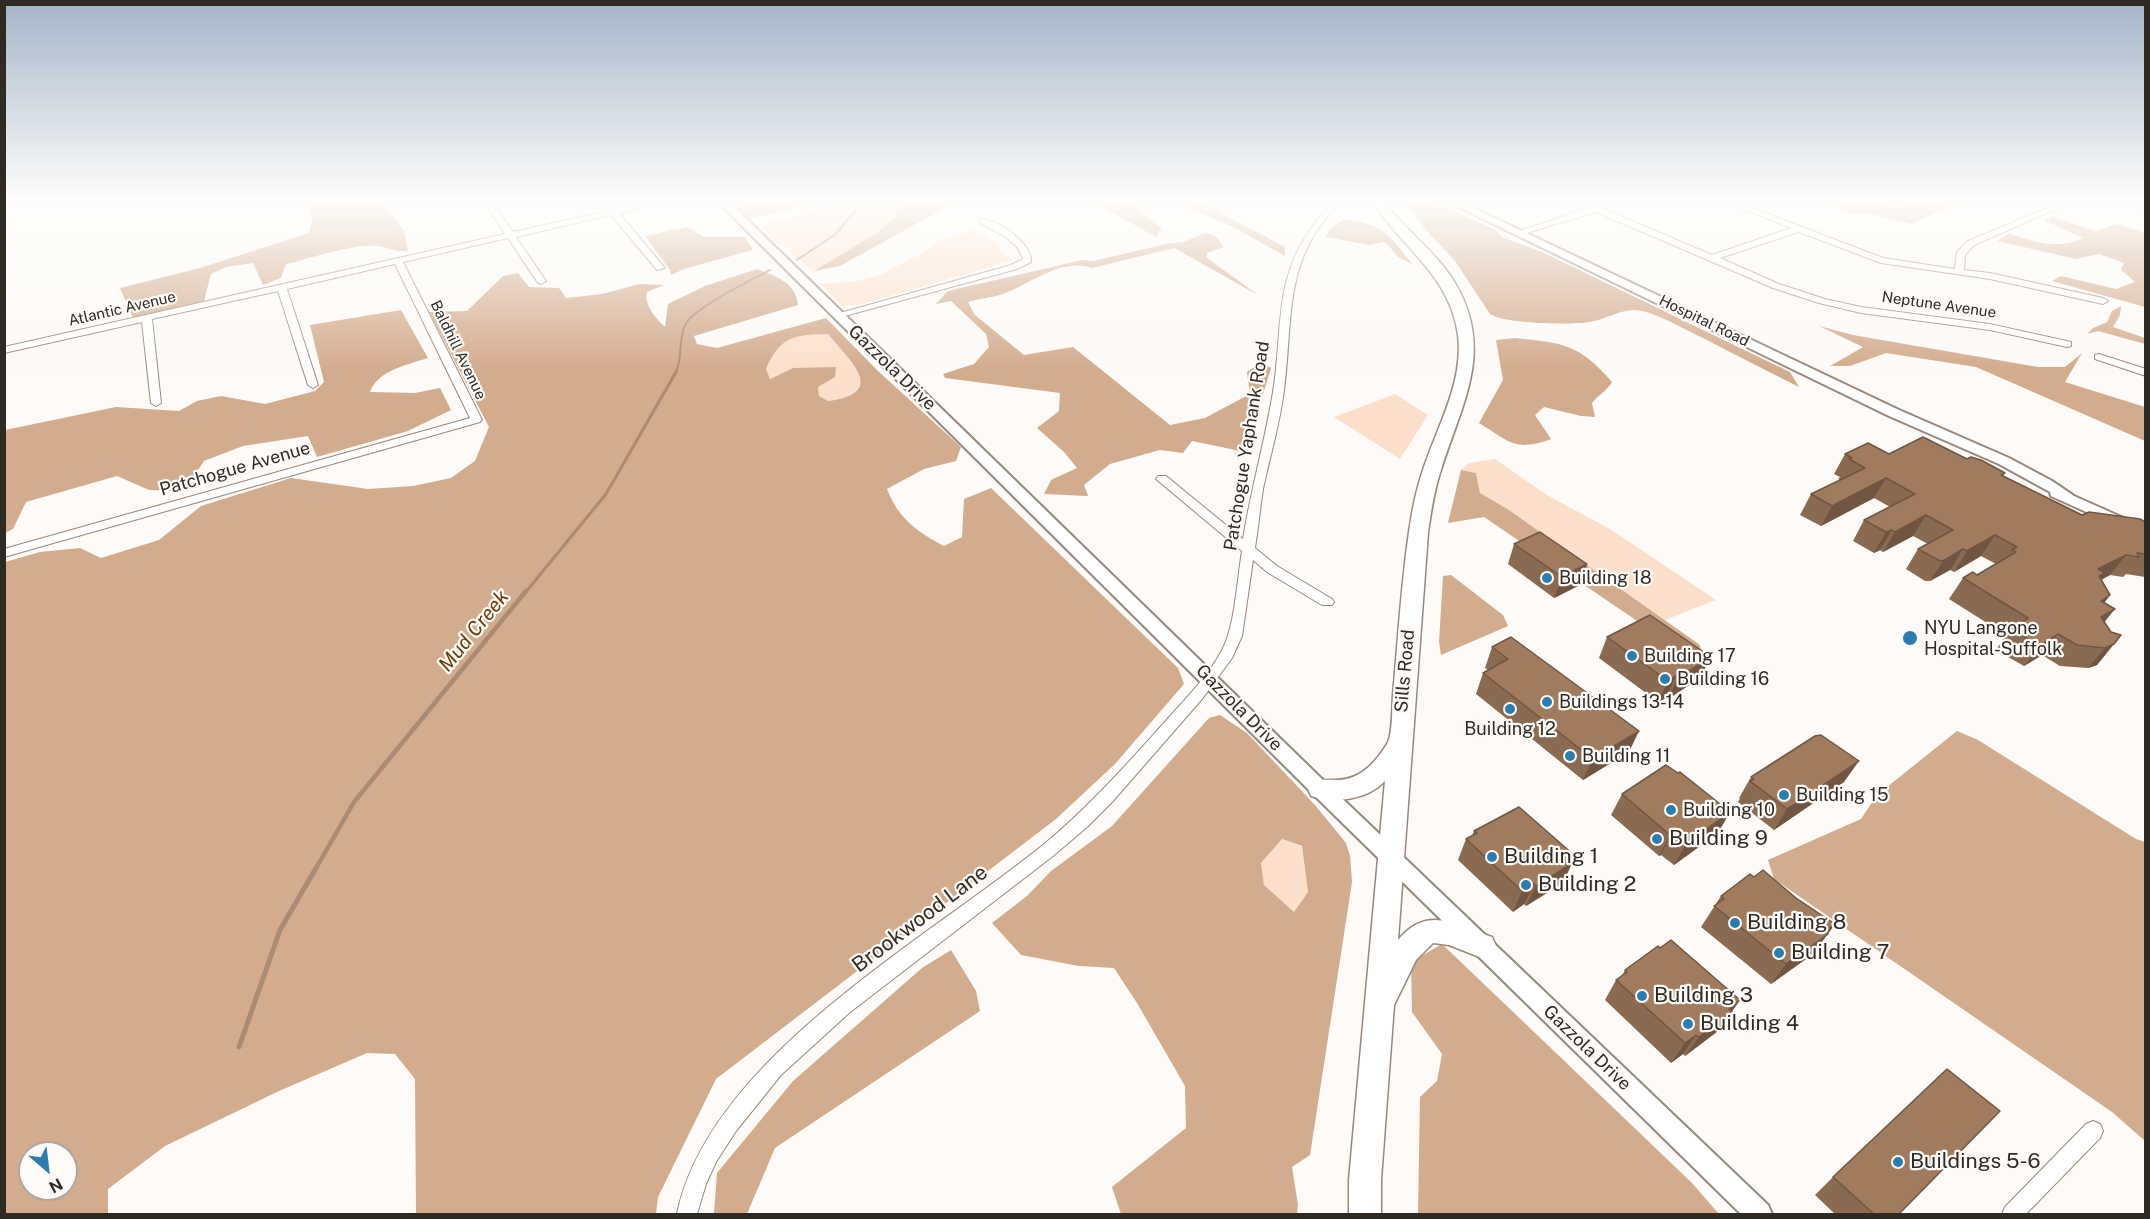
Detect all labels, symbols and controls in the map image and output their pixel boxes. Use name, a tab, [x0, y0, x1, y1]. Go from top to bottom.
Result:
street label: Atlantic Avenue	[67, 288, 177, 330]
street label: Neptune Avenue	[1881, 288, 1997, 322]
street label: Hospital Road	[1656, 291, 1752, 351]
street label: Baldhill Avenue	[426, 297, 490, 403]
street label: Gazzola Drive	[844, 321, 940, 415]
street label: Patchogue Yaphank Road	[1220, 340, 1274, 552]
street label: Patchogue Avenue	[157, 437, 313, 501]
place label: Building 18	[1559, 567, 1652, 589]
marker: Building 18	[1540, 571, 1554, 585]
water label: Mud Creek	[434, 585, 514, 677]
place label: NYU Langone Hospital-Suffolk	[1924, 617, 2062, 660]
street label: Sills Road	[1391, 629, 1419, 713]
marker: NYU Langone Hospital-Suffolk	[1901, 629, 1919, 647]
place label: Building 17	[1644, 645, 1736, 667]
marker: Building 17	[1625, 649, 1639, 663]
street label: Gazzola Drive	[1191, 660, 1287, 756]
place label: Building 16	[1677, 668, 1769, 690]
marker: Building 16	[1658, 672, 1672, 686]
place label: Buildings 13-14	[1559, 691, 1684, 713]
marker: Buildings 13-14	[1540, 695, 1554, 709]
marker: Building 12	[1503, 702, 1517, 716]
place label: Building 12	[1464, 718, 1556, 740]
place label: Building 11	[1582, 745, 1670, 767]
marker: Building 11	[1563, 749, 1577, 763]
place label: Building 15	[1796, 784, 1888, 806]
marker: Building 15	[1777, 788, 1791, 802]
place label: Building 10	[1683, 799, 1775, 821]
marker: Building 10	[1664, 803, 1678, 817]
place label: Building 9	[1669, 826, 1768, 852]
marker: Building 9	[1650, 832, 1664, 846]
place label: Building 1	[1504, 844, 1598, 870]
marker: Building 1	[1485, 850, 1499, 864]
street label: Brookwood Lane	[847, 860, 993, 978]
place label: Building 2	[1538, 872, 1636, 898]
marker: Building 2	[1519, 878, 1533, 892]
place label: Building 8	[1747, 910, 1846, 936]
marker: Building 8	[1728, 916, 1742, 930]
place label: Building 7	[1791, 940, 1889, 966]
marker: Building 7	[1772, 946, 1786, 960]
place label: Building 3	[1654, 983, 1753, 1009]
marker: Building 3	[1635, 989, 1649, 1003]
street label: Gazzola Drive	[1539, 1001, 1635, 1095]
place label: Building 4	[1700, 1011, 1799, 1037]
marker: Building 4	[1681, 1017, 1695, 1031]
north arrow	[18, 1141, 78, 1201]
place label: Buildings 5-6	[1910, 1149, 2041, 1175]
marker: Buildings 5-6	[1891, 1155, 1905, 1169]
text: N	[46, 1174, 66, 1197]

